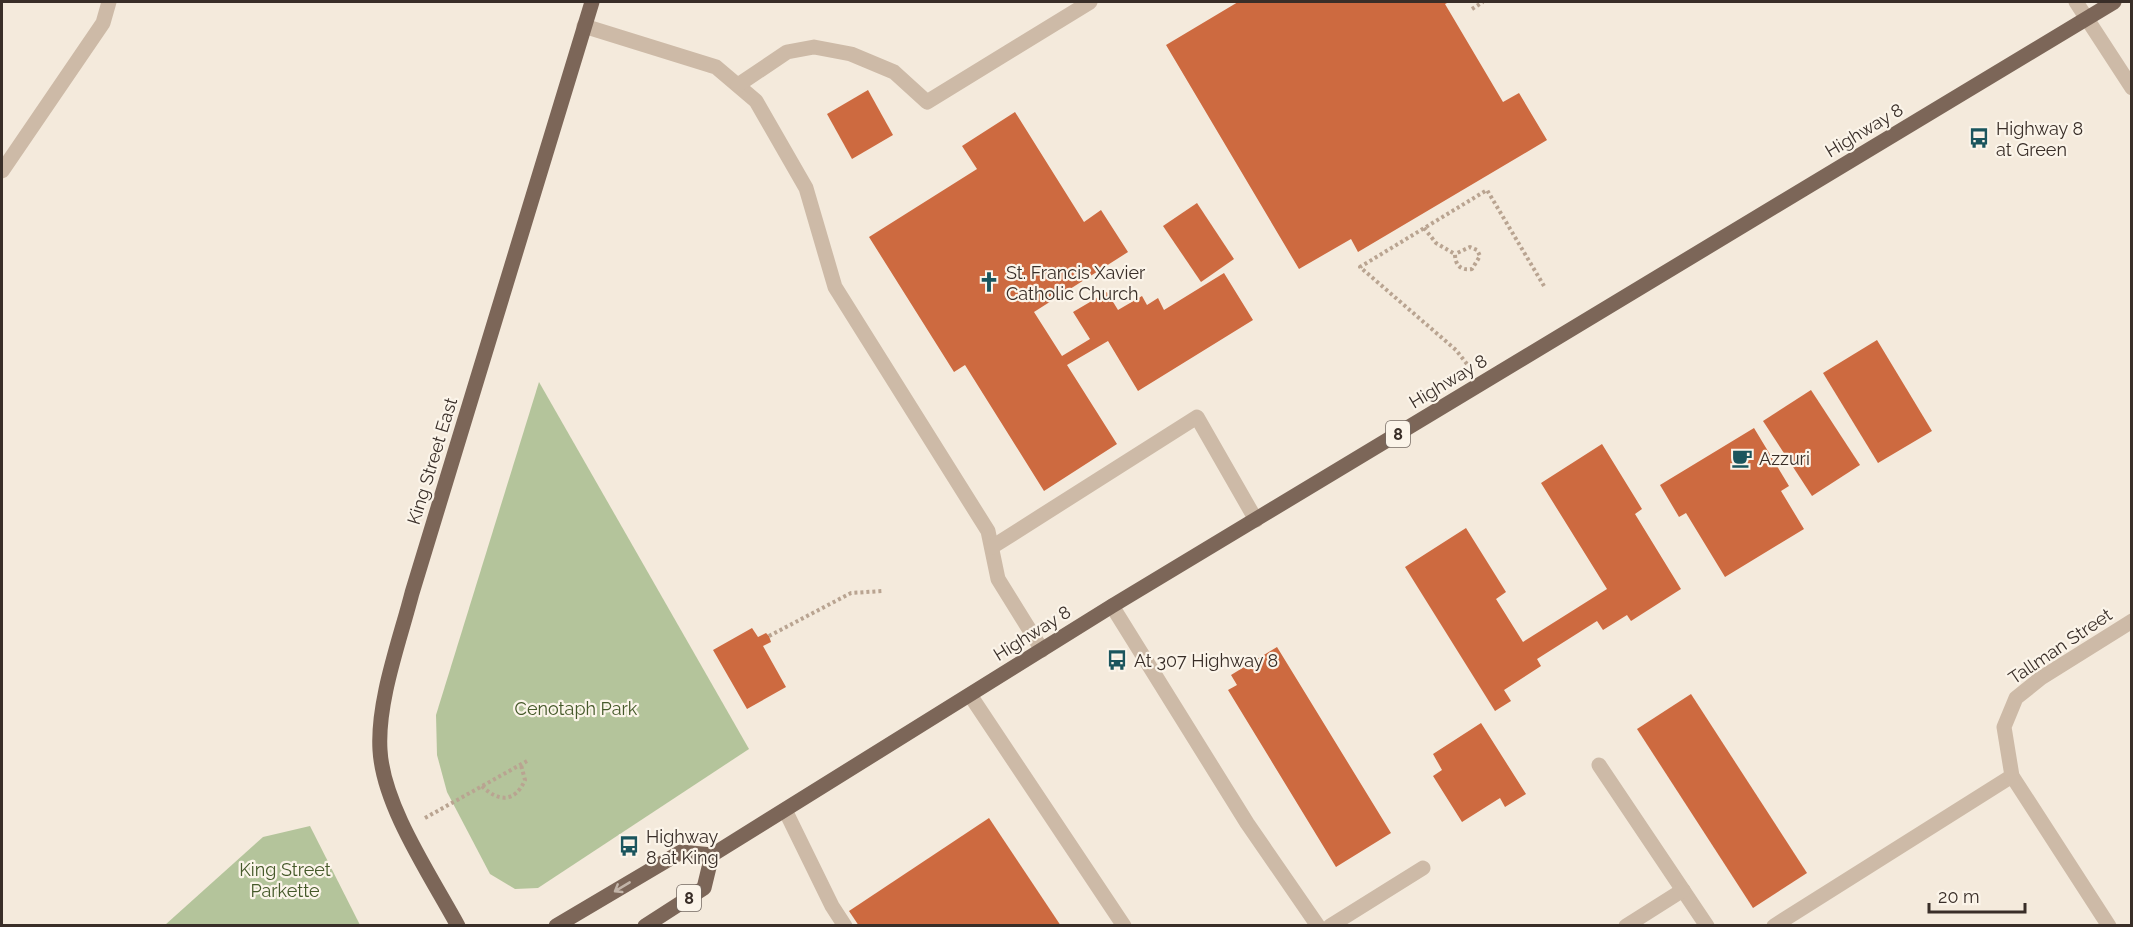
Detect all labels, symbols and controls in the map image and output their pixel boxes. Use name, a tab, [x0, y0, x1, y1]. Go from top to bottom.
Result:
street label: Highway 8	[1821, 99, 1907, 161]
place label: Highway 8 at Green	[1996, 118, 2083, 160]
bus stop icon: Highway 8 at Green	[1967, 126, 1991, 150]
place label: St. Francis Xavier Catholic Church	[1006, 262, 1146, 304]
church icon: St. Francis Xavier Catholic Church	[977, 270, 1001, 294]
street label: Highway 8	[1405, 350, 1491, 412]
street label: King Street East	[403, 395, 461, 527]
road number: 8	[1386, 421, 1410, 447]
cafe icon: Azzuri	[1730, 446, 1754, 470]
place label: Azzuri	[1759, 448, 1810, 469]
street label: Highway 8	[990, 601, 1074, 665]
street label: Tallman Street	[2004, 604, 2116, 688]
bus stop icon: At 307 Highway 8	[1105, 648, 1129, 672]
place label: At 307 Highway 8	[1134, 650, 1278, 671]
park label: Cenotaph Park	[515, 698, 638, 719]
place label: Highway 8 at King	[646, 826, 719, 868]
bus stop icon: Highway 8 at King	[617, 834, 641, 858]
park label: King Street Parkette	[239, 859, 331, 901]
scale bar	[1929, 876, 2025, 914]
one-way arrow	[614, 881, 631, 893]
road number: 8	[677, 885, 701, 911]
text: 20 m	[1938, 886, 1980, 907]

